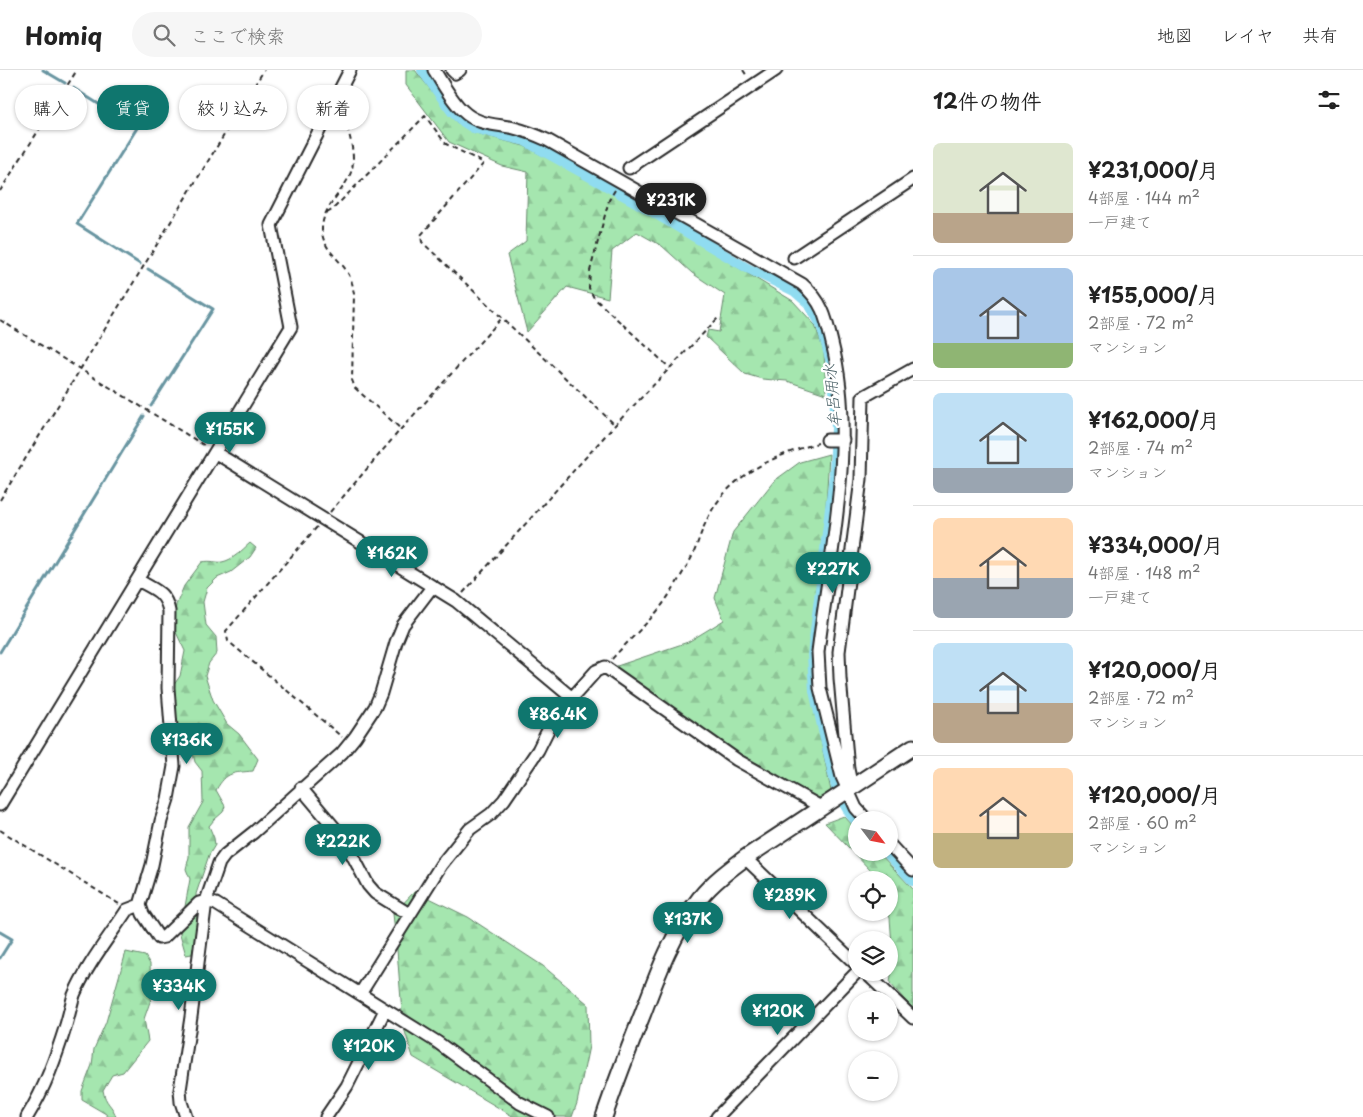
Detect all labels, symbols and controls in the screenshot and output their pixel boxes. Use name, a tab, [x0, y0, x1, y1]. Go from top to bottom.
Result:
search box	[132, 12, 482, 57]
text: Homiq	[25, 17, 102, 53]
icon: search	[150, 21, 178, 49]
text: ここで検索	[190, 21, 285, 49]
text: 地図	[1157, 21, 1193, 48]
text: レイヤ	[1221, 21, 1274, 48]
text: 共有	[1302, 21, 1338, 48]
text: 12件の物件	[933, 84, 1042, 116]
chip: 購入	[15, 85, 87, 130]
chip: 賃貸	[97, 85, 169, 130]
chip: 絞り込み	[179, 85, 287, 130]
chip: 新着	[297, 85, 369, 130]
icon: filters	[1315, 86, 1343, 114]
text: ¥231,000/月	[1088, 153, 1219, 185]
icon: home	[973, 163, 1033, 223]
pin: ¥231K	[636, 182, 706, 225]
text: 4部屋 · 144 m²	[1088, 185, 1200, 209]
text: ¥231K	[646, 187, 696, 211]
text: 一戸建て	[1088, 209, 1152, 233]
text: ¥155,000/月	[1088, 278, 1218, 310]
icon: home	[973, 288, 1033, 348]
text: 2部屋 · 72 m²	[1088, 310, 1194, 334]
text: マンション	[1088, 334, 1167, 358]
water label: 牟呂用水	[816, 363, 846, 429]
text: ¥162,000/月	[1088, 403, 1220, 435]
pin: ¥155K	[195, 412, 265, 454]
icon: home	[973, 413, 1033, 473]
text: ¥155K	[206, 416, 254, 440]
text: 2部屋 · 74 m²	[1088, 435, 1193, 459]
text: マンション	[1088, 459, 1167, 483]
text: ¥334,000/月	[1088, 528, 1223, 560]
pin: ¥162K	[357, 536, 427, 578]
icon: home	[973, 538, 1033, 598]
text: ¥162K	[367, 540, 417, 564]
pin: ¥227K	[798, 552, 868, 594]
text: ¥227K	[807, 556, 859, 580]
text: 4部屋 · 148 m²	[1088, 560, 1201, 584]
text: 一戸建て	[1088, 584, 1152, 608]
text: ¥120,000/月	[1088, 653, 1221, 685]
icon: home	[973, 663, 1033, 723]
text: 2部屋 · 72 m²	[1088, 685, 1194, 709]
pin: ¥86.4K	[517, 696, 599, 739]
text: ¥86.4K	[529, 701, 587, 725]
text: マンション	[1088, 709, 1167, 733]
pin: ¥136K	[152, 722, 222, 765]
text: ¥136K	[162, 727, 212, 751]
text: ¥120,000/月	[1088, 778, 1221, 810]
icon: home	[973, 788, 1033, 848]
text: 2部屋 · 60 m²	[1088, 810, 1197, 834]
north arrow	[848, 811, 898, 861]
map controls	[848, 811, 898, 1101]
pin: ¥222K	[308, 824, 378, 866]
text: ¥222K	[316, 828, 370, 852]
text: マンション	[1088, 834, 1167, 858]
button: locate	[848, 871, 898, 921]
pin: ¥289K	[755, 878, 825, 920]
text: ¥289K	[764, 882, 816, 906]
pin: ¥137K	[653, 902, 723, 944]
text: ¥137K	[664, 906, 712, 930]
button: layers	[848, 931, 898, 981]
pin: ¥334K	[144, 968, 214, 1011]
text: ¥334K	[152, 973, 206, 997]
button: +	[848, 991, 898, 1041]
pin: ¥120K	[743, 994, 813, 1036]
text: ¥120K	[752, 998, 804, 1022]
pin: ¥120K	[334, 1028, 404, 1071]
text: ¥120K	[343, 1033, 395, 1057]
button: −	[848, 1051, 898, 1101]

